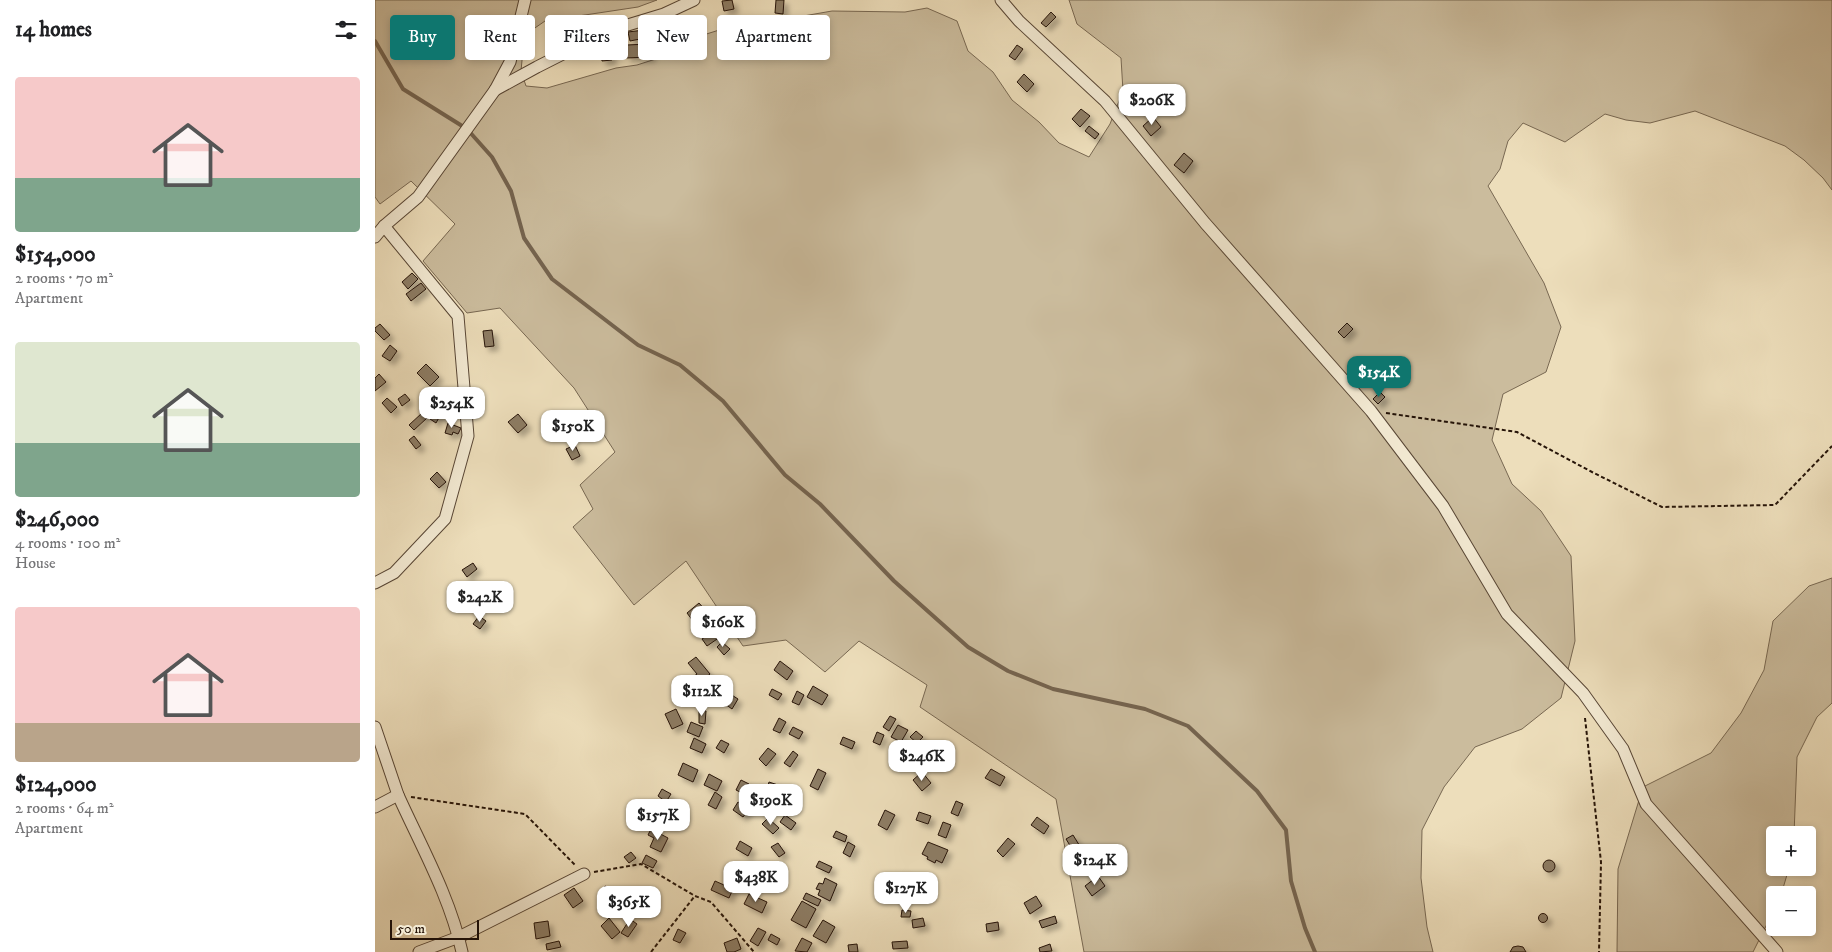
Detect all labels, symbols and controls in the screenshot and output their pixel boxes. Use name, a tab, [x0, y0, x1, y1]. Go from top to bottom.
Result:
chip: Buy	[390, 15, 455, 60]
chip: Rent	[465, 15, 535, 60]
chip: Filters	[545, 15, 628, 60]
chip: New	[638, 15, 707, 60]
chip: Apartment	[717, 15, 830, 60]
icon: filters	[332, 16, 360, 44]
text: 14 homes	[15, 17, 92, 43]
pin: $206K	[1117, 84, 1187, 126]
text: $206K	[1130, 90, 1174, 110]
icon: home	[143, 110, 233, 200]
text: $154,000	[15, 242, 96, 268]
text: 2 rooms · 70 m²	[15, 268, 113, 288]
text: Apartment	[15, 288, 83, 308]
pin: $154K	[1344, 356, 1414, 398]
text: $154K	[1358, 362, 1400, 382]
icon: home	[143, 375, 233, 465]
pin: $254K	[417, 386, 487, 429]
text: $254K	[430, 393, 474, 413]
pin: $150K	[538, 410, 608, 452]
text: $150K	[552, 416, 594, 436]
text: $246,000	[15, 507, 99, 533]
text: 4 rooms · 100 m²	[15, 533, 120, 553]
text: House	[15, 553, 56, 573]
pin: $242K	[445, 580, 515, 623]
text: $242K	[458, 587, 502, 607]
pin: $160K	[688, 606, 758, 648]
text: $160K	[702, 612, 744, 632]
icon: home	[143, 640, 233, 730]
pin: $112K	[667, 674, 737, 717]
text: $112K	[682, 681, 722, 701]
pin: $246K	[887, 740, 957, 782]
text: $246K	[899, 746, 945, 766]
text: $124,000	[15, 772, 97, 798]
pin: $190K	[736, 784, 806, 826]
text: $190K	[750, 790, 792, 810]
text: 2 rooms · 64 m²	[15, 798, 114, 818]
pin: $157K	[623, 798, 693, 841]
text: $157K	[637, 805, 679, 825]
text: Apartment	[15, 818, 83, 838]
map controls	[1766, 826, 1816, 936]
button: +	[1766, 826, 1816, 876]
pin: $124K	[1060, 844, 1130, 886]
text: $124K	[1074, 850, 1116, 870]
pin: $438K	[721, 860, 791, 903]
text: $438K	[734, 867, 778, 887]
pin: $127K	[871, 872, 941, 914]
text: $127K	[885, 878, 927, 898]
pin: $365K	[594, 886, 664, 928]
button: −	[1766, 886, 1816, 936]
text: $365K	[608, 892, 650, 912]
scale bar	[390, 917, 479, 940]
text: 50 m	[397, 920, 425, 938]

